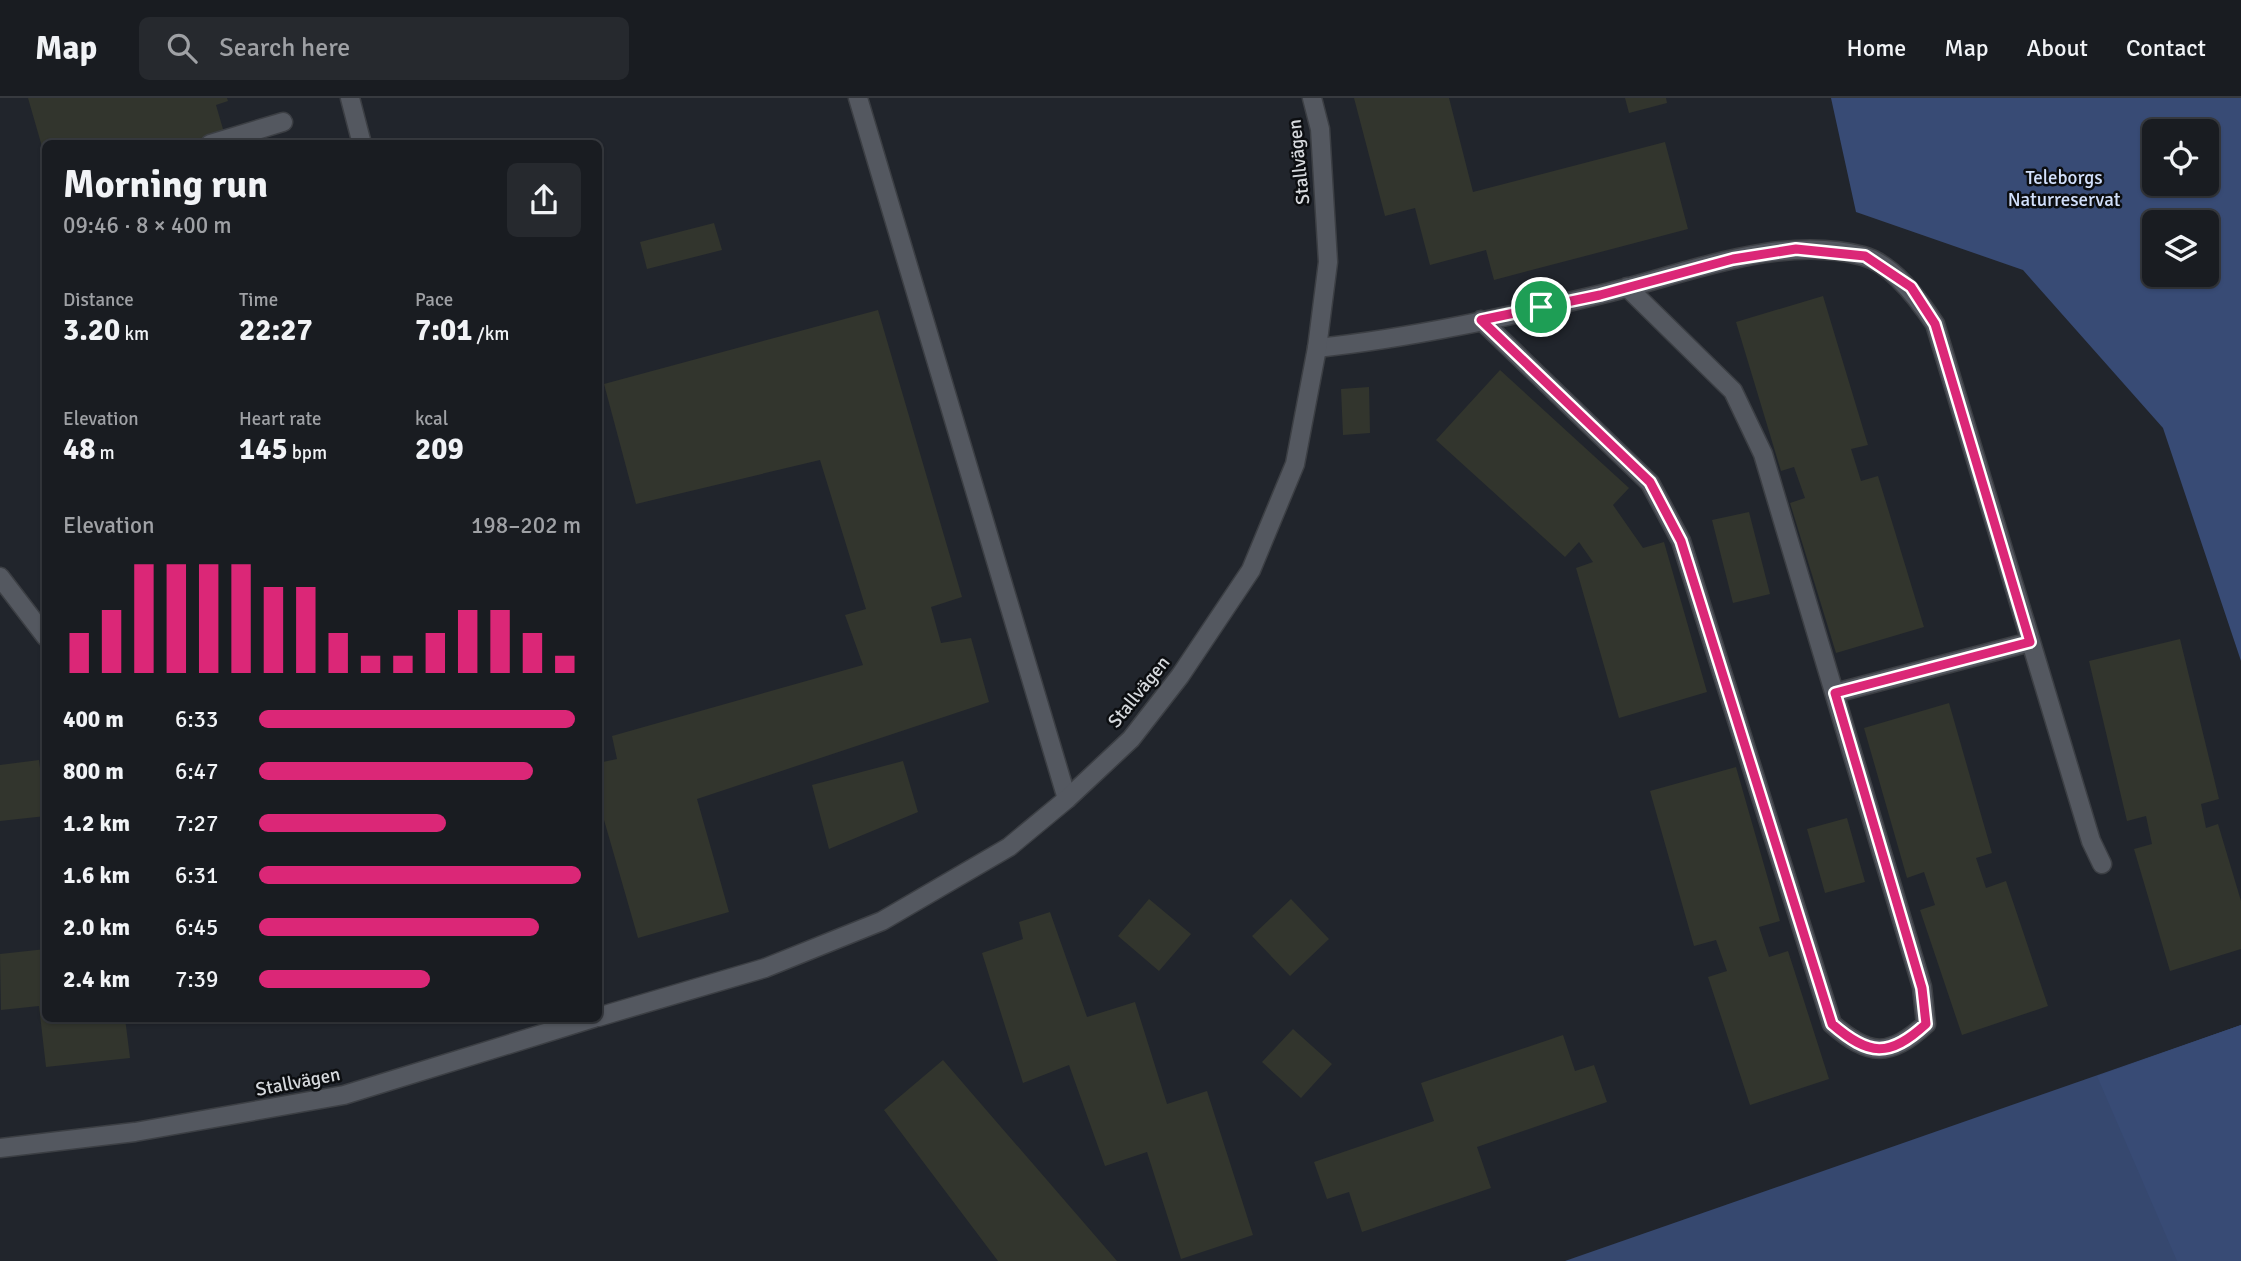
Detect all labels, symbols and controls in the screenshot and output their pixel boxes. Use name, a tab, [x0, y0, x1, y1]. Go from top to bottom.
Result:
search box	[139, 17, 629, 80]
text: Map	[35, 28, 97, 69]
icon: search	[163, 29, 201, 67]
text: Search here	[219, 32, 350, 64]
text: Home	[1846, 33, 1906, 63]
text: Map	[1944, 33, 1989, 63]
text: About	[2027, 33, 2088, 63]
text: Contact	[2126, 33, 2206, 63]
street label: Stallvägen	[1283, 118, 1315, 206]
map controls	[2142, 119, 2219, 287]
button: locate	[2142, 119, 2219, 196]
text: Morning run	[63, 161, 268, 208]
button: share	[507, 163, 581, 237]
park label: Teleborgs Naturreservat	[2008, 166, 2121, 212]
button: layers	[2142, 210, 2219, 287]
text: 09:46 · 8 × 400 m	[63, 211, 232, 240]
pin	[1511, 277, 1571, 337]
text: Distance	[63, 288, 134, 312]
text: Time	[239, 288, 278, 312]
text: Pace	[415, 288, 453, 312]
icon: arrive	[1522, 288, 1560, 326]
text: 3.20	[63, 312, 120, 349]
text: 22:27	[239, 312, 313, 349]
text: 7:01	[415, 312, 472, 349]
text: km	[120, 322, 149, 346]
text: /km	[472, 322, 509, 346]
text: Elevation	[63, 407, 139, 431]
text: Heart rate	[239, 407, 321, 431]
text: kcal	[415, 407, 448, 431]
text: 48	[63, 431, 95, 468]
text: 145	[239, 431, 288, 468]
text: 209	[415, 431, 464, 468]
text: m	[95, 441, 115, 465]
text: bpm	[288, 441, 327, 465]
text: Elevation	[63, 511, 155, 540]
text: 198–202 m	[471, 511, 581, 540]
street label: Stallvägen	[1103, 651, 1175, 733]
text: 400 m	[63, 705, 124, 734]
text: 6:33	[175, 705, 218, 734]
text: 800 m	[63, 757, 124, 786]
text: 6:47	[175, 757, 218, 786]
text: 1.2 km	[63, 809, 130, 838]
text: 7:27	[175, 809, 218, 838]
text: 1.6 km	[63, 861, 130, 890]
text: 6:31	[175, 861, 218, 890]
text: 2.0 km	[63, 913, 130, 942]
text: 6:45	[175, 913, 218, 942]
text: 2.4 km	[63, 965, 130, 994]
text: 7:39	[175, 965, 218, 994]
street label: Stallvägen	[254, 1062, 342, 1102]

